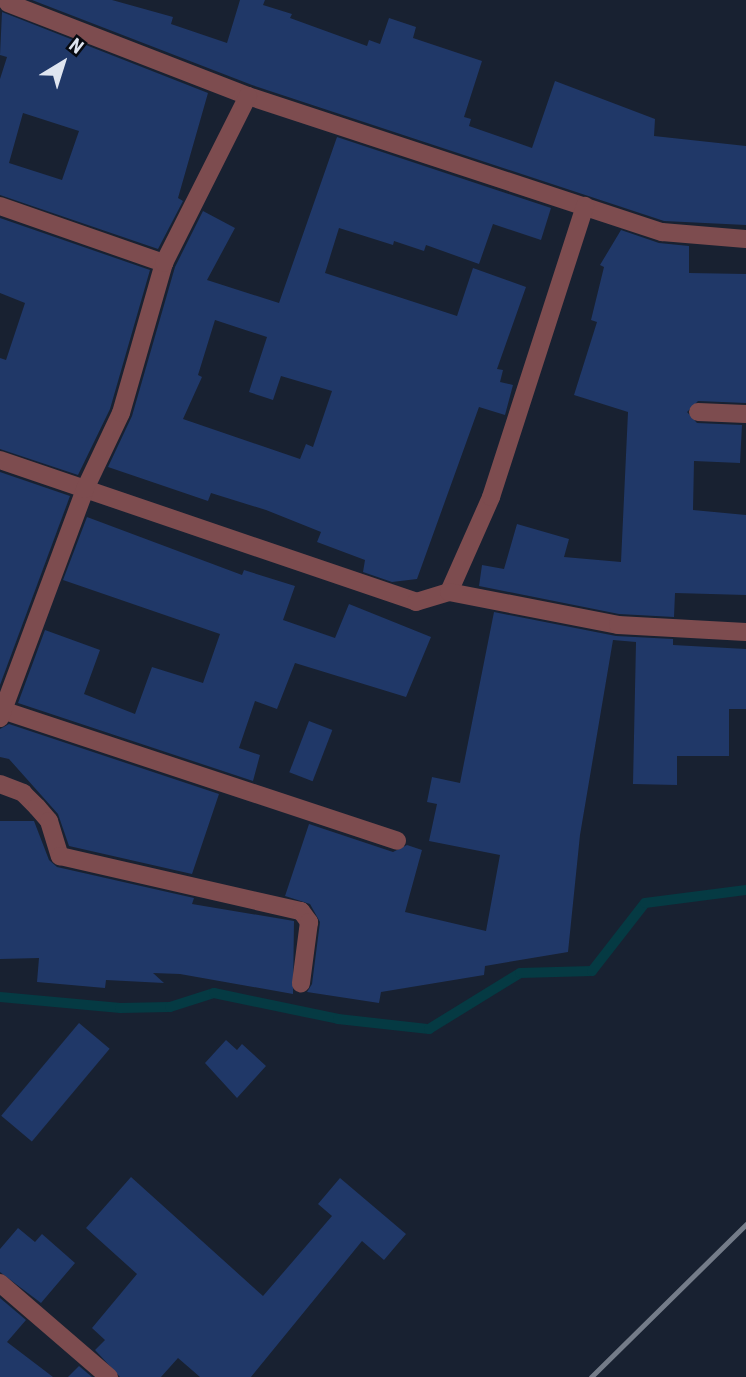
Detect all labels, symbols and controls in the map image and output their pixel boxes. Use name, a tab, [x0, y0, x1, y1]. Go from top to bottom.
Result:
north arrow	[28, 28, 98, 98]
text: N	[65, 33, 88, 59]

